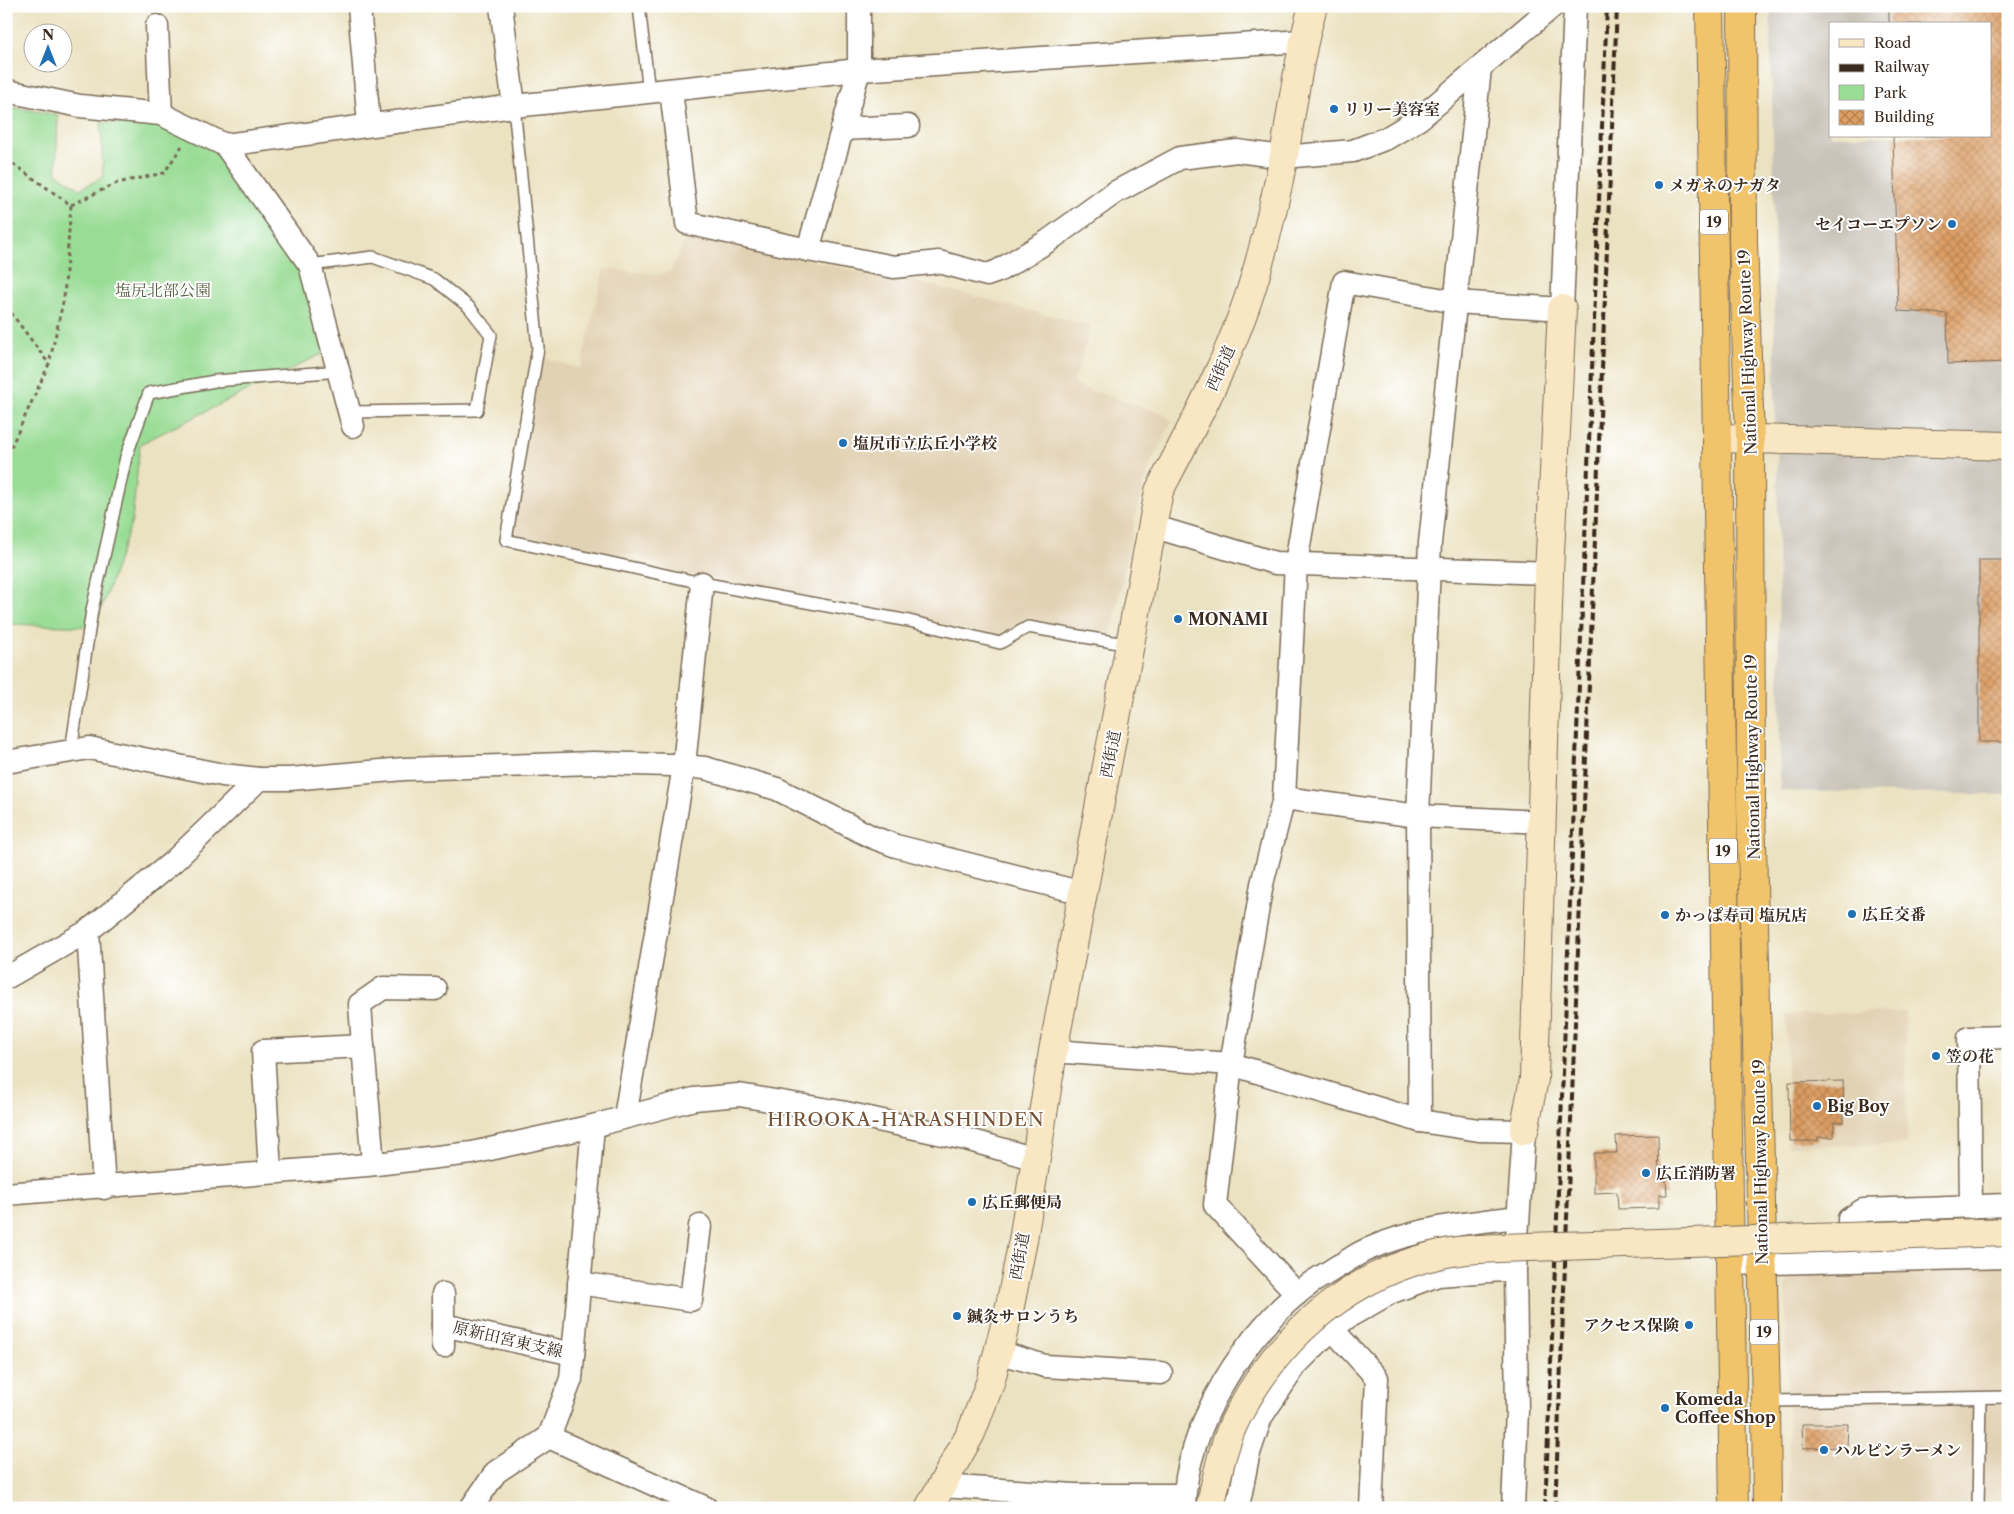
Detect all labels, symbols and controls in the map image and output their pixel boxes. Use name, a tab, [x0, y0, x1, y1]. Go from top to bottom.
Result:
north arrow	[22, 22, 72, 72]
legend	[1829, 22, 1992, 138]
text: N	[42, 26, 54, 44]
text: Road	[1874, 33, 1911, 52]
text: Railway	[1874, 57, 1930, 76]
text: Park	[1874, 83, 1908, 102]
place label: リリー美容室	[1344, 99, 1440, 119]
marker: リリー美容室	[1328, 103, 1340, 115]
text: Building	[1874, 107, 1934, 126]
place label: メガネのナガタ	[1669, 175, 1781, 195]
marker: メガネのナガタ	[1653, 179, 1665, 191]
road number: 19	[1700, 210, 1728, 234]
place label: セイコーエプソン	[1815, 214, 1942, 234]
marker: セイコーエプソン	[1946, 218, 1958, 230]
street label: National Highway Route 19	[1733, 249, 1761, 455]
park label: 塩尻北部公園	[115, 280, 211, 300]
street label: 西街道	[1201, 342, 1239, 394]
place label: 塩尻市立広丘小学校	[853, 433, 998, 453]
marker: 塩尻市立広丘小学校	[837, 437, 849, 449]
place label: MONAMI	[1188, 609, 1269, 629]
marker: MONAMI	[1172, 613, 1184, 625]
street label: National Highway Route 19	[1740, 654, 1764, 860]
street label: 西街道	[1096, 729, 1124, 779]
road number: 19	[1709, 838, 1737, 864]
place label: 広丘交番	[1862, 904, 1926, 924]
place label: かっぱ寿司 塩尻店	[1675, 905, 1807, 925]
marker: 広丘交番	[1846, 908, 1858, 920]
marker: かっぱ寿司 塩尻店	[1659, 909, 1671, 921]
place label: 笠の花	[1946, 1046, 1994, 1066]
marker: 笠の花	[1930, 1050, 1942, 1062]
street label: National Highway Route 19	[1748, 1059, 1772, 1265]
place label: Big Boy	[1827, 1096, 1891, 1116]
marker: Big Boy	[1811, 1100, 1823, 1112]
district label: HIROOKA-HARASHINDEN	[767, 1108, 1045, 1131]
place label: 広丘消防署	[1656, 1163, 1736, 1183]
marker: 広丘消防署	[1640, 1167, 1652, 1179]
place label: 広丘郵便局	[982, 1192, 1062, 1212]
marker: 広丘郵便局	[966, 1196, 978, 1208]
street label: 西街道	[1005, 1231, 1033, 1281]
place label: 鍼灸サロンうち	[967, 1306, 1079, 1326]
marker: 鍼灸サロンうち	[951, 1310, 963, 1322]
place label: アクセス保険	[1583, 1315, 1680, 1335]
street label: 原新田宮東支線	[451, 1317, 565, 1361]
marker: アクセス保険	[1683, 1319, 1695, 1331]
road number: 19	[1750, 1320, 1778, 1344]
place label: Komeda Coffee Shop	[1675, 1389, 1776, 1427]
marker: Komeda Coffee Shop	[1659, 1402, 1671, 1414]
place label: ハルピンラーメン	[1834, 1440, 1961, 1460]
marker: ハルピンラーメン	[1818, 1444, 1830, 1456]

